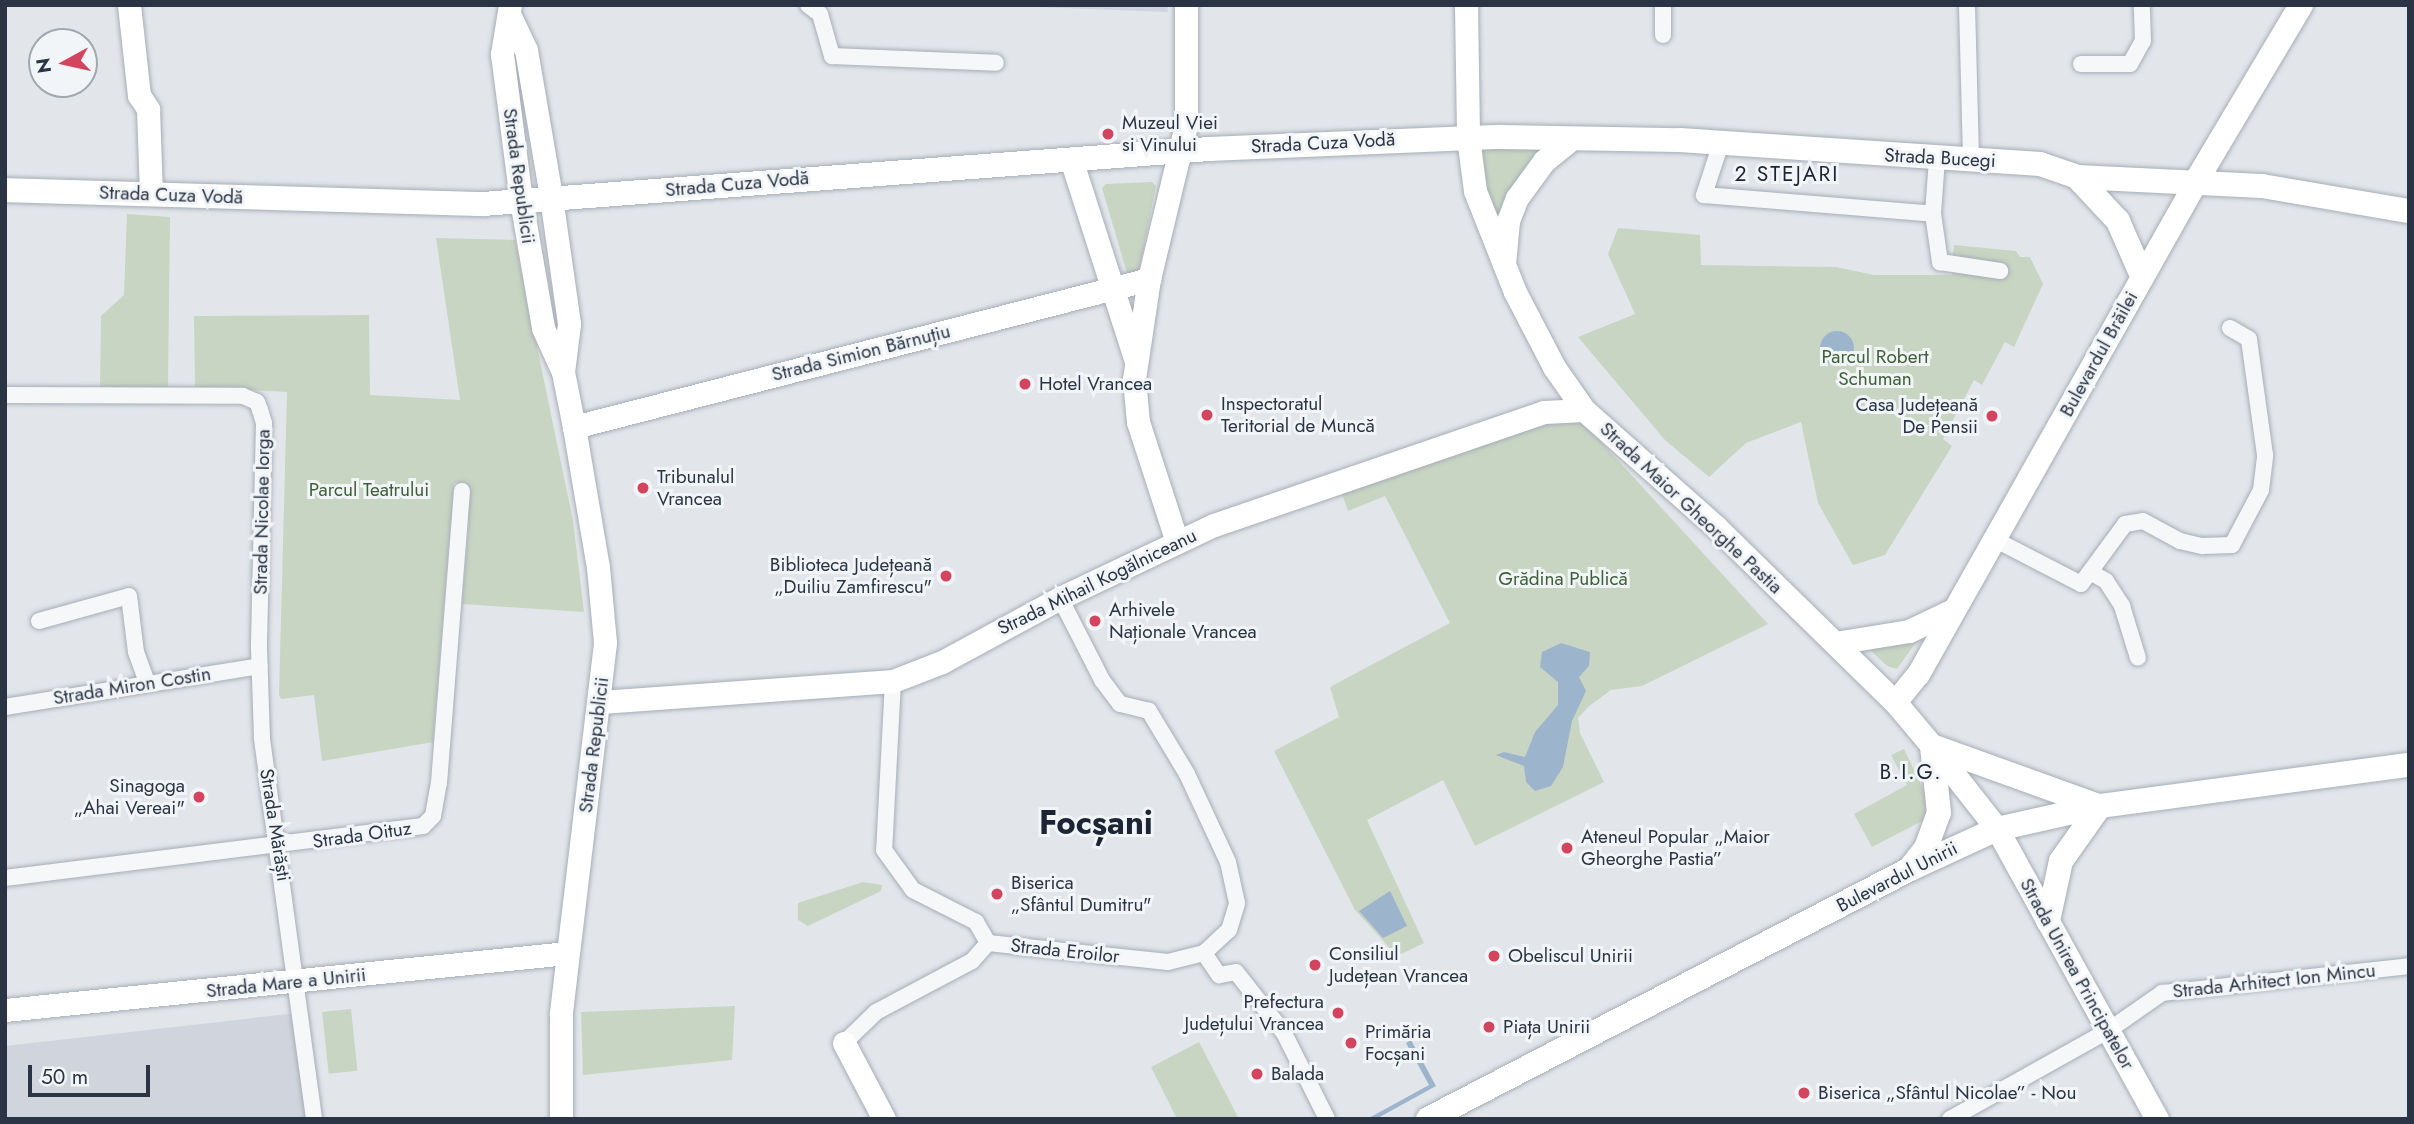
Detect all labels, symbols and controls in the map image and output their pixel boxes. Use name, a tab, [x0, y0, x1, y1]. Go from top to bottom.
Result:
north arrow	[28, 28, 98, 98]
text: N	[29, 56, 58, 75]
street label: Strada Republicii	[498, 107, 540, 245]
place label: Muzeul Viei si Vinului	[1122, 112, 1218, 156]
marker: Muzeul Viei si Vinului	[1100, 126, 1116, 142]
street label: Strada Cuza Vodă	[1250, 128, 1396, 158]
street label: Strada Bucegi	[1884, 144, 1996, 172]
district label: 2 STEJARI	[1736, 161, 1838, 187]
street label: Strada Cuza Vodă	[664, 166, 810, 202]
street label: Strada Cuza Vodă	[98, 181, 244, 209]
street label: Bulevardul Brăilei	[2055, 287, 2143, 421]
street label: Strada Simion Bărnuțiu	[769, 320, 953, 386]
park label: Parcul Robert Schuman	[1821, 346, 1929, 390]
place label: Hotel Vrancea	[1039, 373, 1152, 395]
marker: Hotel Vrancea	[1017, 376, 1033, 392]
place label: Inspectoratul Teritorial de Muncă	[1221, 393, 1375, 437]
place label: Casa Județeană De Pensii	[1856, 394, 1978, 438]
marker: Inspectoratul Teritorial de Muncă	[1199, 407, 1215, 423]
marker: Casa Județeană De Pensii	[1984, 408, 2000, 424]
street label: Strada Maior Gheorghe Pastia	[1595, 417, 1787, 599]
street label: Strada Nicolae Iorga	[249, 429, 275, 595]
place label: Tribunalul Vrancea	[657, 466, 734, 510]
park label: Parcul Teatrului	[309, 479, 429, 501]
marker: Tribunalul Vrancea	[635, 480, 651, 496]
street label: Strada Mihail Kogălniceanu	[994, 524, 1200, 640]
place label: Biblioteca Județeană „Duiliu Zamfirescu"	[770, 554, 932, 598]
marker: Biblioteca Județeană „Duiliu Zamfirescu"	[938, 568, 954, 584]
park label: Grădina Publică	[1498, 568, 1628, 590]
place label: Arhivele Naționale Vrancea	[1109, 599, 1257, 643]
marker: Arhivele Naționale Vrancea	[1087, 613, 1103, 629]
street label: Strada Miron Costin	[51, 662, 213, 710]
street label: Strada Republicii	[574, 676, 614, 814]
district label: B.I.G.	[1880, 759, 1942, 785]
street label: Strada Mărăști	[255, 767, 295, 883]
place label: Sinagoga „Ahai Vereai"	[74, 775, 185, 819]
marker: Sinagoga „Ahai Vereai"	[191, 789, 207, 805]
district label: Focșani	[1039, 803, 1153, 843]
street label: Strada Oituz	[311, 817, 413, 853]
place label: Ateneul Popular „Maior Gheorghe Pastia”	[1581, 826, 1770, 870]
street label: Bulevardul Unirii	[1833, 837, 1961, 917]
marker: Ateneul Popular „Maior Gheorghe Pastia”	[1559, 840, 1575, 856]
place label: Biserica „Sfântul Dumitru"	[1011, 872, 1152, 916]
street label: Strada Unirea Principatelor	[2015, 874, 2139, 1074]
marker: Biserica „Sfântul Dumitru"	[989, 886, 1005, 902]
street label: Strada Eroilor	[1009, 934, 1121, 968]
place label: Consiliul Județean Vrancea	[1329, 943, 1468, 987]
place label: Obeliscul Unirii	[1508, 945, 1633, 967]
marker: Obeliscul Unirii	[1486, 948, 1502, 964]
marker: Consiliul Județean Vrancea	[1307, 957, 1323, 973]
street label: Strada Arhitect Ion Mincu	[2171, 959, 2377, 1003]
street label: Strada Mare a Unirii	[205, 963, 367, 1003]
place label: Prefectura Județului Vrancea	[1184, 991, 1324, 1035]
marker: Prefectura Județului Vrancea	[1330, 1005, 1346, 1021]
place label: Piața Unirii	[1503, 1016, 1590, 1038]
marker: Piața Unirii	[1481, 1019, 1497, 1035]
place label: Primăria Focșani	[1365, 1021, 1431, 1065]
marker: Primăria Focșani	[1343, 1035, 1359, 1051]
scale bar	[32, 1050, 154, 1094]
text: 50 m	[41, 1062, 88, 1092]
place label: Balada	[1271, 1063, 1324, 1085]
marker: Balada	[1249, 1066, 1265, 1082]
place label: Biserica „Sfântul Nicolae” - Nou	[1818, 1082, 2076, 1104]
marker: Biserica „Sfântul Nicolae” - Nou	[1796, 1085, 1812, 1101]

